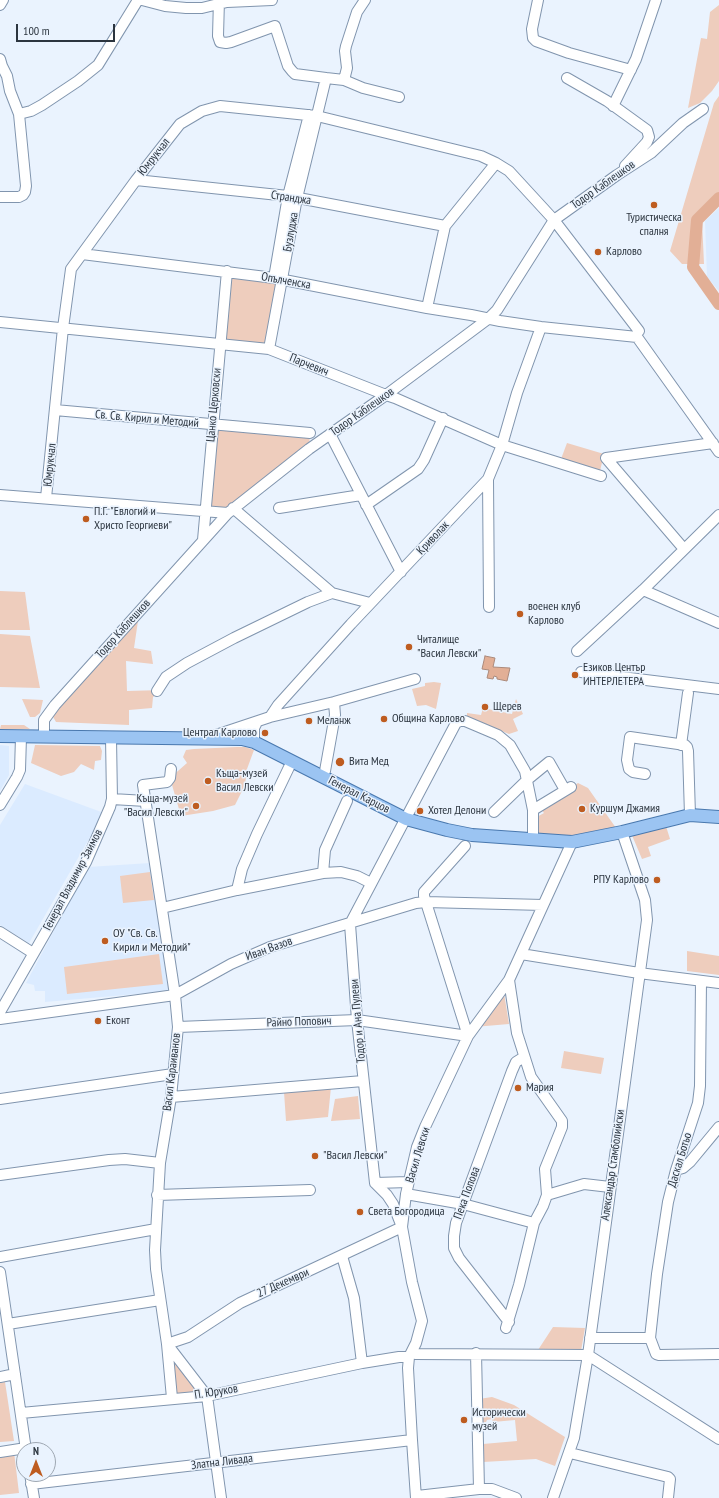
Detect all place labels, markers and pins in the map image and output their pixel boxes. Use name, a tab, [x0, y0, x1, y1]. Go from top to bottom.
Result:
marker: Туристическа спалня	[649, 200, 659, 210]
place label: Туристическа спалня	[626, 211, 682, 239]
place label: Карлово	[606, 245, 642, 259]
marker: Карлово	[593, 247, 603, 257]
place label: П.Г. "Евлогий и Христо Георгиеви"	[94, 505, 172, 533]
marker: П.Г. "Евлогий и Христо Георгиеви"	[81, 514, 91, 524]
place label: военен клуб Карлово	[528, 600, 580, 628]
marker: военен клуб Карлово	[515, 609, 525, 619]
place label: Читалище "Васил Левски"	[417, 633, 481, 661]
marker: Читалище "Васил Левски"	[404, 642, 414, 652]
place label: Езиков Център ИНТЕРЛЕТЕРА	[583, 661, 645, 689]
marker: Езиков Център ИНТЕРЛЕТЕРА	[570, 670, 580, 680]
place label: Щерев	[493, 700, 522, 714]
marker: Щерев	[480, 702, 490, 712]
place label: Община Карлово	[392, 712, 465, 726]
place label: Меланж	[317, 714, 351, 728]
marker: Община Карлово	[379, 714, 389, 724]
marker: Меланж	[304, 716, 314, 726]
place label: Централ Карлово	[183, 726, 257, 740]
marker: Централ Карлово	[260, 728, 270, 738]
place label: Вита Мед	[349, 755, 389, 769]
marker: Вита Мед	[334, 756, 346, 768]
place label: Къща-музей Васил Левски	[216, 767, 273, 795]
marker: Къща-музей Васил Левски	[203, 776, 213, 786]
place label: Къща-музей "Васил Левски"	[124, 792, 188, 820]
marker: Къща-музей "Васил Левски"	[191, 801, 201, 811]
place label: Куршум Джамия	[590, 802, 660, 816]
place label: Хотел Делони	[428, 804, 486, 818]
marker: Куршум Джамия	[577, 804, 587, 814]
marker: Хотел Делони	[415, 806, 425, 816]
place label: РПУ Карлово	[593, 873, 649, 887]
marker: РПУ Карлово	[652, 875, 662, 885]
place label: ОУ "Св. Св. Кирил и Методий"	[113, 927, 191, 955]
marker: ОУ "Св. Св. Кирил и Методий"	[100, 936, 110, 946]
place label: Еконт	[106, 1014, 130, 1028]
marker: Еконт	[93, 1016, 103, 1026]
place label: Мария	[526, 1081, 554, 1095]
marker: Мария	[513, 1083, 523, 1093]
place label: "Васил Левски"	[323, 1149, 387, 1163]
marker: "Васил Левски"	[310, 1151, 320, 1161]
place label: Света Богородица	[368, 1205, 445, 1219]
marker: Света Богородица	[355, 1207, 365, 1217]
place label: Исторически музей	[472, 1406, 526, 1434]
marker: Исторически музей	[459, 1415, 469, 1425]

